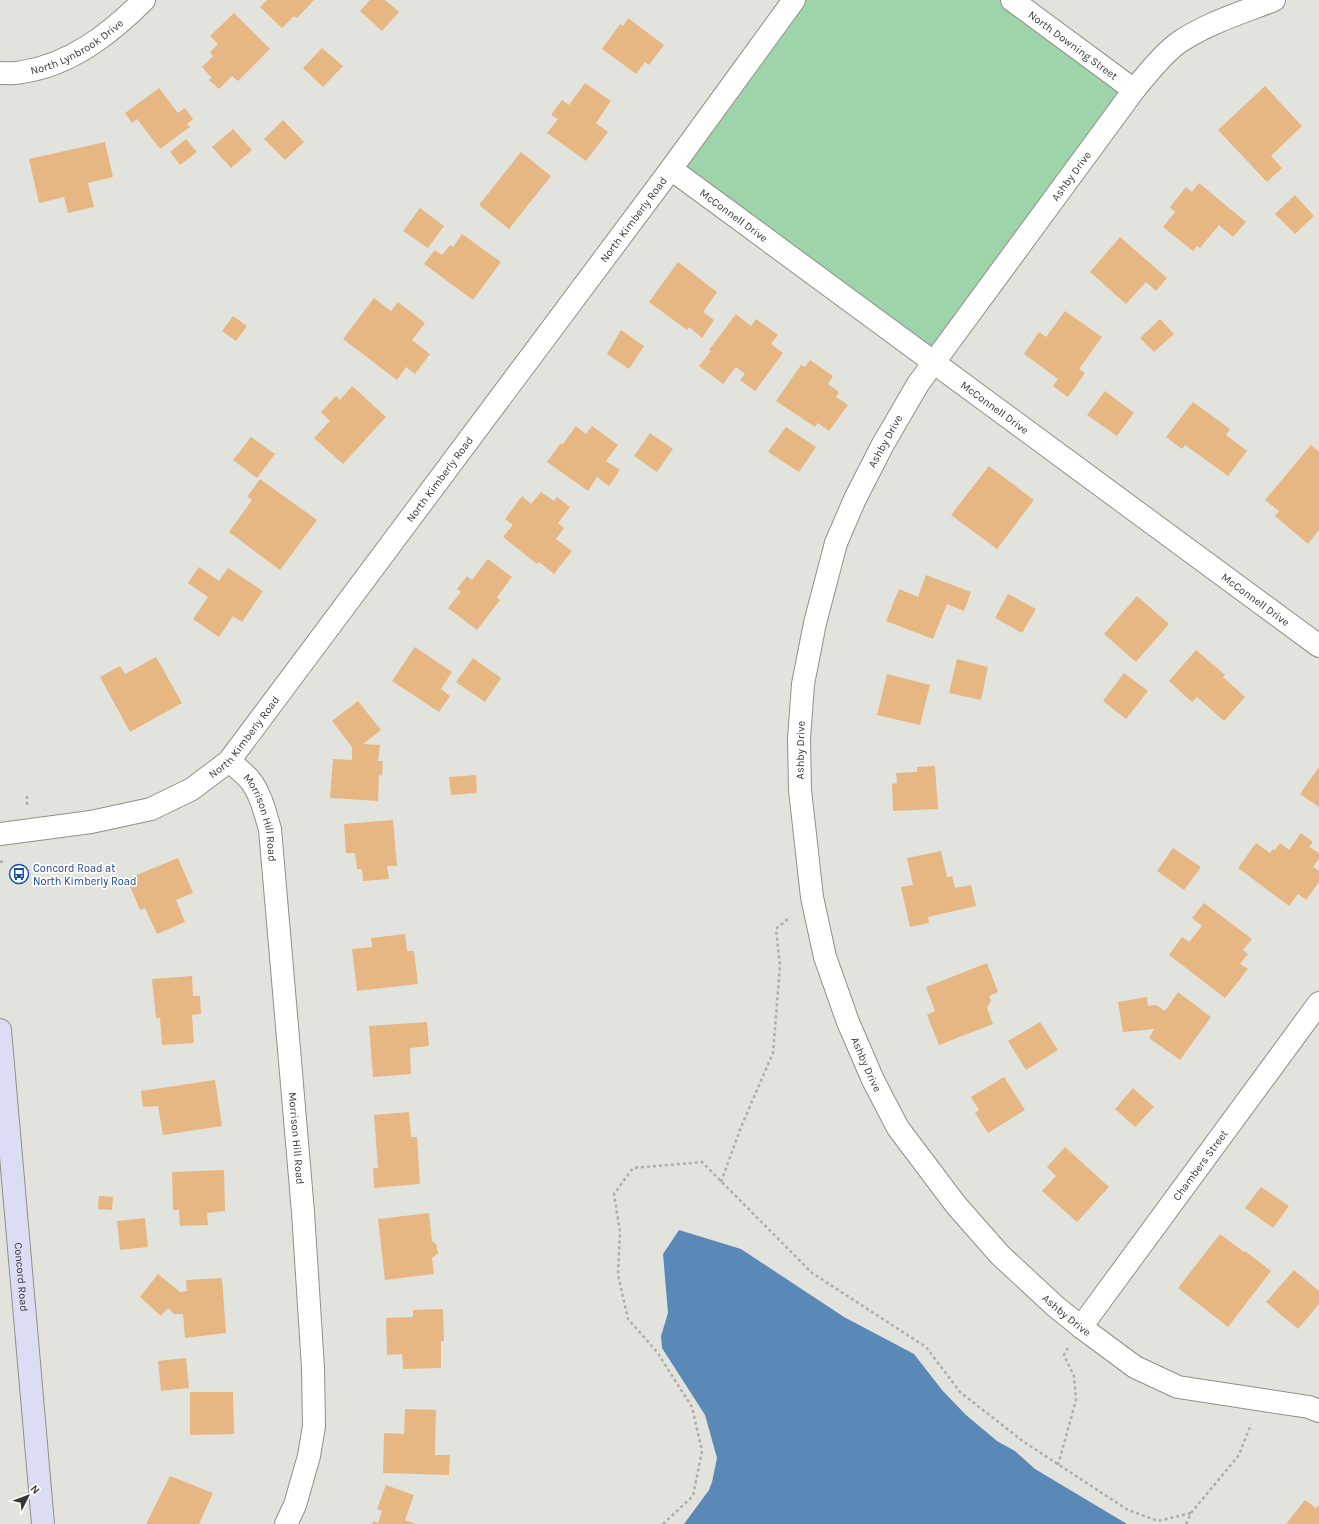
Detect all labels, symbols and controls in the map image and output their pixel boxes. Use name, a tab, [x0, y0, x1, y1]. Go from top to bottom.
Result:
street label: North Downing Street	[1026, 8, 1120, 83]
street label: North Lynbrook Drive	[29, 16, 126, 77]
street label: Ashby Drive	[1049, 148, 1094, 204]
street label: North Kimberly Road	[598, 174, 670, 265]
street label: McConnell Drive	[697, 186, 770, 245]
street label: McConnell Drive	[958, 378, 1031, 437]
street label: Ashby Drive	[866, 412, 906, 470]
street label: North Kimberly Road	[404, 434, 476, 525]
street label: McConnell Drive	[1219, 570, 1292, 629]
street label: North Kimberly Road	[206, 694, 282, 781]
street label: Ashby Drive	[793, 720, 808, 779]
street label: Morrison Hill Road	[240, 771, 279, 862]
place label: Concord Road at North Kimberly Road	[33, 862, 136, 888]
bus stop icon: Concord Road at North Kimberly Road	[8, 863, 30, 885]
street label: Ashby Drive	[848, 1035, 884, 1094]
street label: Morrison Hill Road	[286, 1092, 307, 1185]
street label: Chambers Street	[1170, 1127, 1231, 1203]
street label: Concord Road	[12, 1242, 31, 1312]
street label: Ashby Drive	[1040, 1292, 1093, 1339]
north arrow	[8, 1476, 48, 1516]
text: N	[28, 1482, 43, 1497]

